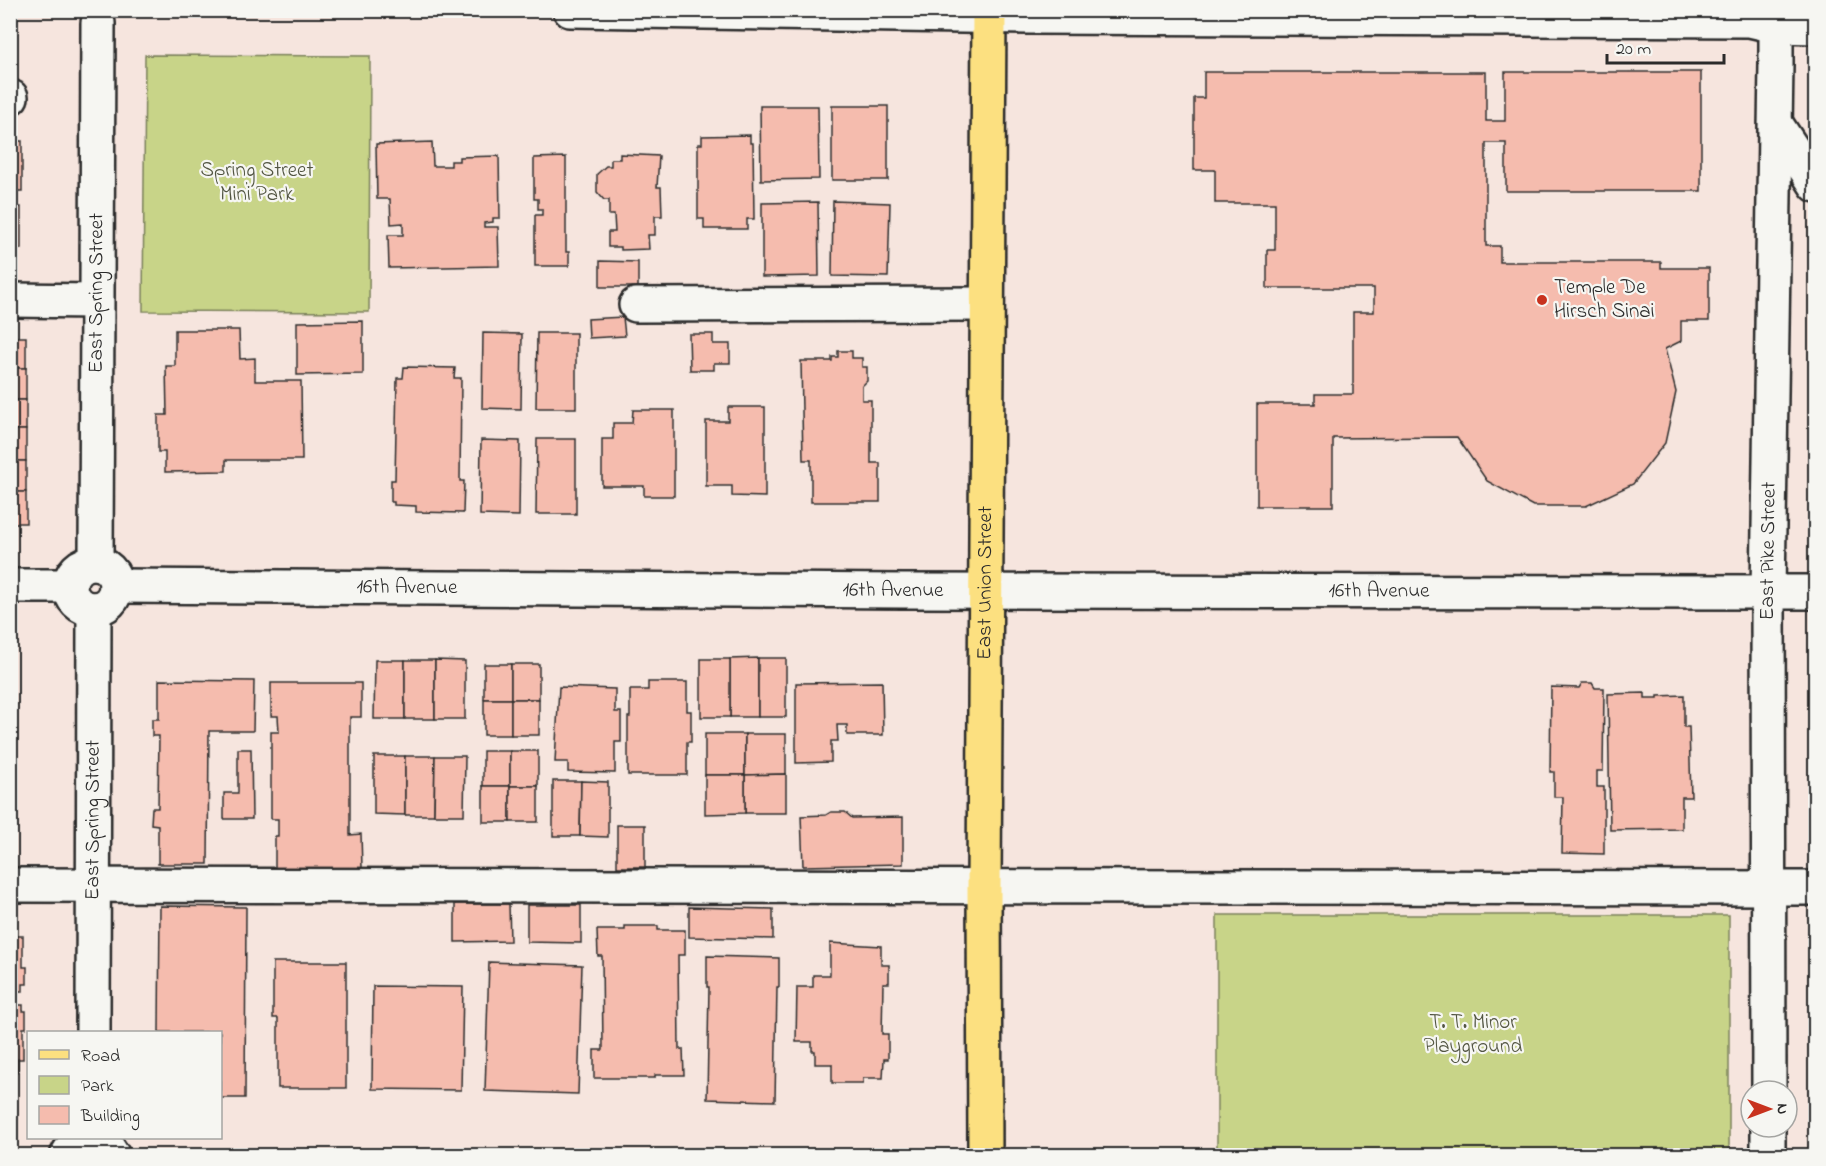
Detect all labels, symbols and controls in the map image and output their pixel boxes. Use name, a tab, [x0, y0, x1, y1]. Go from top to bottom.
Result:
scale bar	[1607, 27, 1724, 65]
text: 20 m	[1616, 37, 1651, 63]
park label: Spring Street Mini Park	[200, 156, 314, 210]
street label: East Spring Street	[82, 213, 114, 373]
place label: Temple De Hirsch Sinai	[1554, 273, 1654, 327]
marker: Temple De Hirsch Sinai	[1535, 293, 1549, 307]
street label: East Pike Street	[1753, 481, 1785, 620]
street label: East Union Street	[970, 506, 1001, 660]
street label: 16th Avenue	[356, 573, 458, 603]
street label: 16th Avenue	[842, 576, 944, 606]
street label: 16th Avenue	[1328, 576, 1430, 607]
street label: East Spring Street	[78, 740, 111, 900]
park label: T. T. Minor Playground	[1424, 1008, 1522, 1064]
legend	[27, 1031, 222, 1139]
text: Road	[81, 1044, 120, 1070]
text: Park	[81, 1074, 114, 1100]
north arrow	[1739, 1079, 1799, 1139]
text: Building	[80, 1104, 140, 1131]
text: N	[1770, 1104, 1794, 1115]

